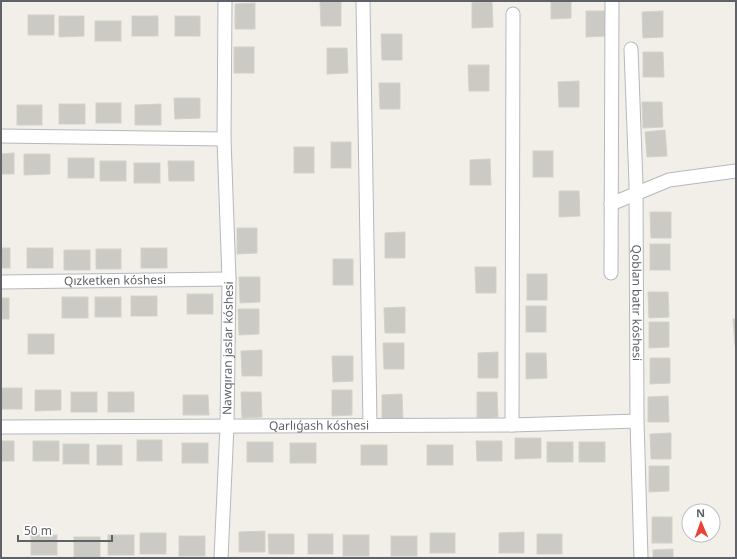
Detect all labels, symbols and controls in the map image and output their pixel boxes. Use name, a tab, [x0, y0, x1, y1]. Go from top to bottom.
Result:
street label: Qoblan batır kóshesi	[628, 245, 646, 361]
street label: Qızketken kóshesi	[64, 271, 166, 289]
street label: Nawqıran jaslar kóshesi	[218, 281, 237, 415]
street label: Qarlıǵash kóshesi	[269, 417, 369, 434]
north arrow	[681, 503, 721, 543]
text: N	[696, 505, 705, 520]
scale bar	[18, 517, 112, 543]
text: 50 m	[24, 522, 52, 539]

